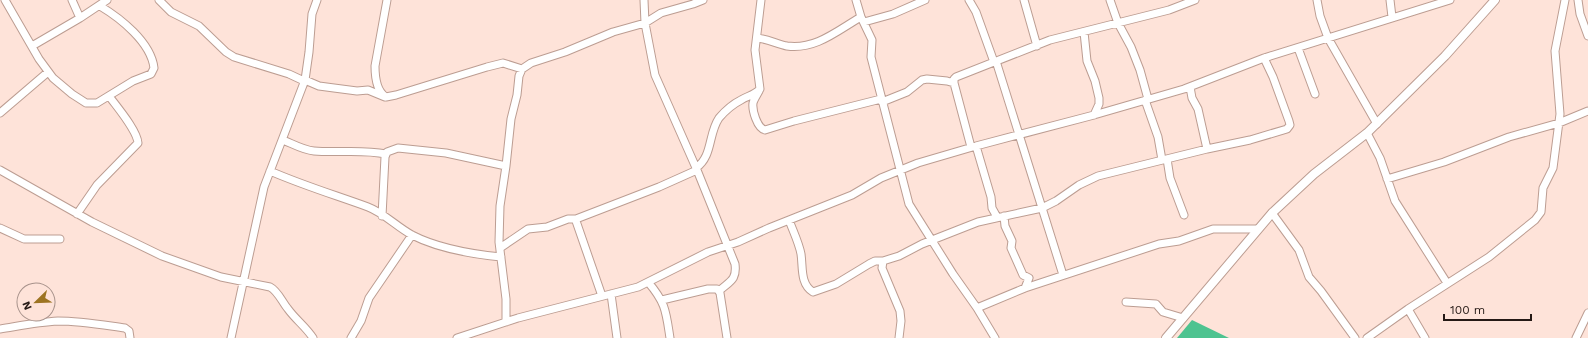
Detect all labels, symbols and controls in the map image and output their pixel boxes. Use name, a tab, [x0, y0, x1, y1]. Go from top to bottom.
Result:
north arrow	[16, 282, 56, 322]
scale bar	[1444, 296, 1531, 322]
text: N	[20, 299, 35, 312]
text: 100 m	[1450, 303, 1485, 317]

